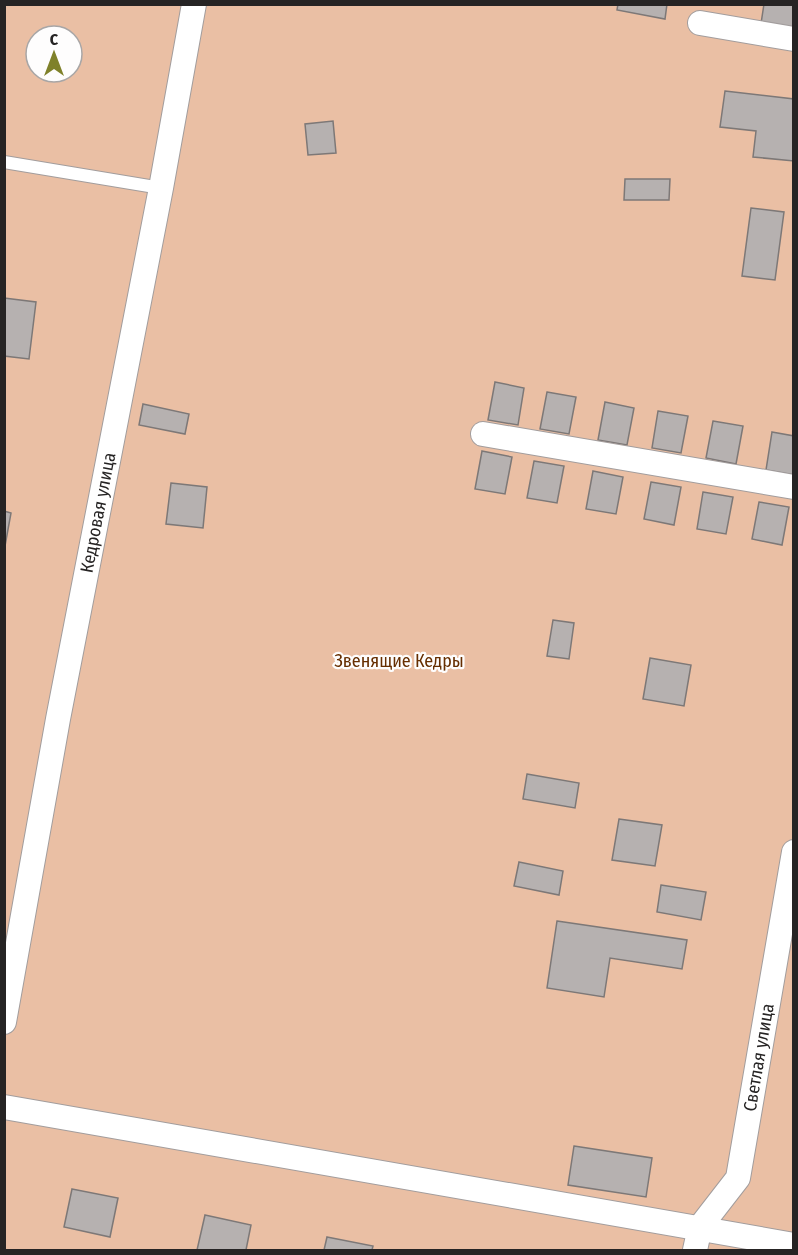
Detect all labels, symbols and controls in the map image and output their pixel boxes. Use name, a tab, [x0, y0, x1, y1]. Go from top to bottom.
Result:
north arrow	[24, 24, 84, 84]
text: С	[50, 30, 59, 49]
street label: Кедровая улица	[76, 450, 121, 575]
park label: Звенящие Кедры	[334, 650, 464, 672]
street label: Светлая улица	[739, 1001, 779, 1113]

